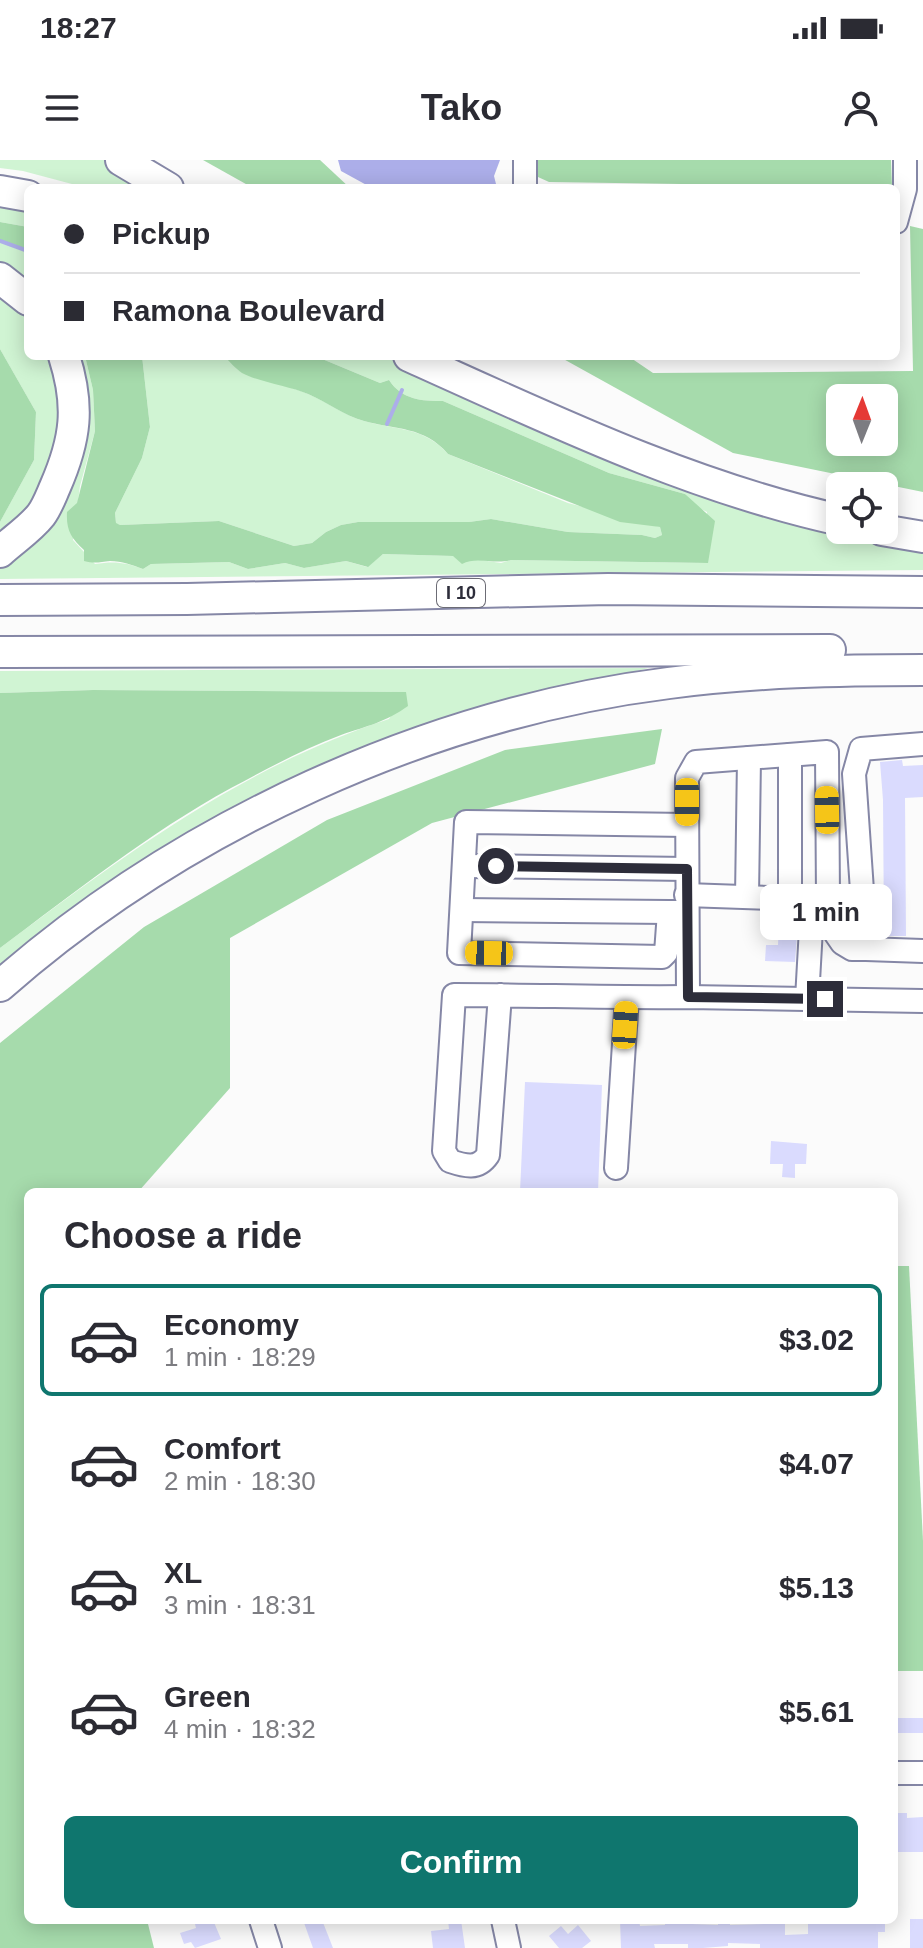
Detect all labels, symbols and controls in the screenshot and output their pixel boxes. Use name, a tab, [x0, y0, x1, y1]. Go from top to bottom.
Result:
text: 18:27	[40, 11, 117, 44]
icon: menu	[40, 86, 84, 130]
icon: person	[839, 86, 883, 130]
text: Tako	[421, 87, 502, 128]
text: Pickup	[112, 217, 210, 250]
text: Ramona Boulevard	[112, 294, 385, 327]
north arrow	[826, 384, 898, 456]
map controls	[826, 384, 898, 544]
button: locate	[826, 472, 898, 544]
road number: I 10	[437, 579, 485, 607]
car	[675, 778, 699, 826]
car	[815, 786, 839, 834]
route start	[478, 848, 514, 884]
callout: 1 min	[759, 883, 891, 939]
text: 1 min	[792, 897, 860, 927]
car	[465, 941, 513, 965]
route end	[807, 981, 843, 1017]
car	[611, 1000, 639, 1050]
text: Choose a ride	[64, 1215, 302, 1256]
icon: car	[68, 1304, 140, 1376]
text: Economy	[164, 1308, 299, 1341]
text: $3.02	[779, 1323, 854, 1356]
text: 1 min · 18:29	[164, 1342, 316, 1372]
icon: car	[68, 1428, 140, 1500]
text: Comfort	[164, 1432, 281, 1465]
text: $4.07	[779, 1447, 854, 1480]
text: 2 min · 18:30	[164, 1466, 316, 1496]
icon: car	[68, 1552, 140, 1624]
text: XL	[164, 1556, 202, 1589]
text: $5.13	[779, 1571, 854, 1604]
text: 3 min · 18:31	[164, 1590, 316, 1620]
icon: car	[68, 1676, 140, 1748]
text: Green	[164, 1680, 251, 1713]
text: $5.61	[779, 1695, 854, 1728]
text: 4 min · 18:32	[164, 1714, 316, 1744]
button: Confirm	[64, 1816, 858, 1908]

